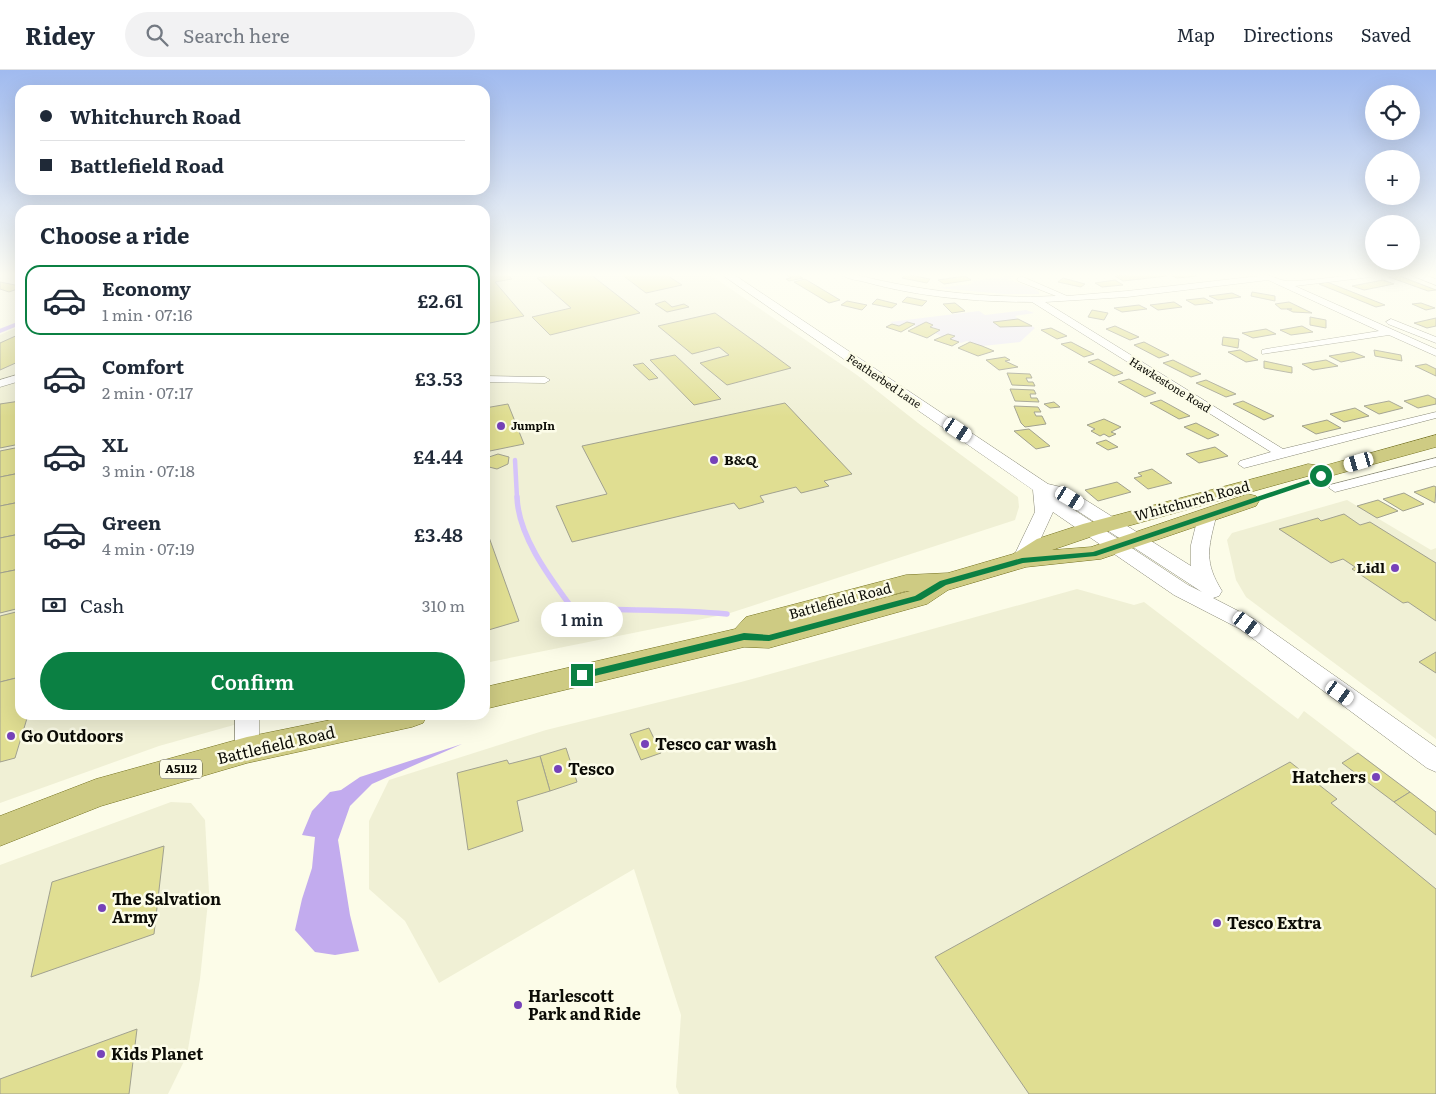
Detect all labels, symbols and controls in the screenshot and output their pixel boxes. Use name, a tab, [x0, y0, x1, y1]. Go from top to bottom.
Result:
search box	[125, 12, 475, 57]
text: Ridey	[25, 17, 95, 52]
icon: search	[143, 21, 171, 49]
text: Search here	[183, 21, 290, 49]
text: Map	[1177, 21, 1215, 48]
text: Directions	[1243, 21, 1333, 48]
text: Saved	[1361, 21, 1411, 48]
map controls	[1365, 85, 1420, 270]
button: locate	[1365, 85, 1420, 140]
text: Whitchurch Road	[70, 102, 241, 130]
button: +	[1365, 150, 1420, 205]
text: Battlefield Road	[70, 151, 224, 179]
button: −	[1365, 215, 1420, 270]
text: Choose a ride	[40, 218, 189, 251]
text: Economy	[102, 274, 191, 302]
icon: car	[42, 278, 87, 323]
text: £2.61	[417, 286, 463, 314]
text: 1 min · 07:16	[102, 302, 192, 326]
street label: Featherbed Lane	[844, 349, 925, 411]
text: Comfort	[102, 352, 184, 380]
street label: Hawkestone Road	[1127, 353, 1215, 416]
icon: car	[42, 356, 87, 401]
text: £3.53	[415, 364, 463, 392]
text: 2 min · 07:17	[102, 380, 193, 404]
car	[941, 415, 974, 445]
place label: JumpIn	[511, 417, 555, 433]
marker: JumpIn	[495, 420, 507, 432]
text: XL	[102, 430, 129, 458]
icon: car	[42, 434, 87, 479]
text: £4.44	[413, 442, 463, 470]
place label: B&Q	[724, 449, 758, 469]
car	[1342, 451, 1375, 473]
marker: B&Q	[708, 454, 720, 466]
text: 3 min · 07:18	[102, 458, 195, 482]
route start	[1310, 465, 1332, 487]
street label: Whitchurch Road	[1132, 475, 1252, 525]
car	[1053, 484, 1086, 512]
text: Green	[102, 508, 161, 536]
icon: car	[42, 512, 87, 557]
text: £3.48	[414, 520, 463, 548]
text: 4 min · 07:19	[102, 536, 194, 560]
place label: Lidl	[1357, 557, 1385, 577]
marker: Lidl	[1389, 562, 1401, 574]
street label: Battlefield Road	[786, 577, 894, 623]
icon: cash	[40, 591, 68, 619]
text: Cash	[80, 591, 124, 619]
text: 310 m	[422, 593, 465, 617]
callout: 1 min	[541, 602, 623, 638]
text: 1 min	[561, 607, 603, 631]
car	[1230, 609, 1263, 639]
button: Confirm	[40, 652, 465, 710]
route end	[571, 664, 593, 686]
car	[1323, 678, 1356, 708]
street label: Battlefield Road	[214, 719, 337, 769]
place label: Go Outdoors	[21, 723, 123, 747]
marker: Go Outdoors	[5, 730, 17, 742]
place label: Tesco car wash	[655, 731, 777, 755]
marker: Tesco car wash	[639, 738, 651, 750]
place label: Tesco	[568, 756, 615, 780]
road number: A5112	[160, 760, 202, 779]
marker: Tesco	[552, 763, 564, 775]
place label: Hatchers	[1292, 764, 1366, 788]
marker: Hatchers	[1370, 771, 1382, 783]
place label: The Salvation Army	[112, 886, 221, 928]
marker: The Salvation Army	[96, 902, 108, 914]
place label: Tesco Extra	[1227, 910, 1322, 934]
marker: Tesco Extra	[1211, 917, 1223, 929]
place label: Harlescott Park and Ride	[528, 983, 641, 1025]
marker: Harlescott Park and Ride	[512, 999, 524, 1011]
place label: Kids Planet	[111, 1041, 203, 1065]
marker: Kids Planet	[95, 1048, 107, 1060]

